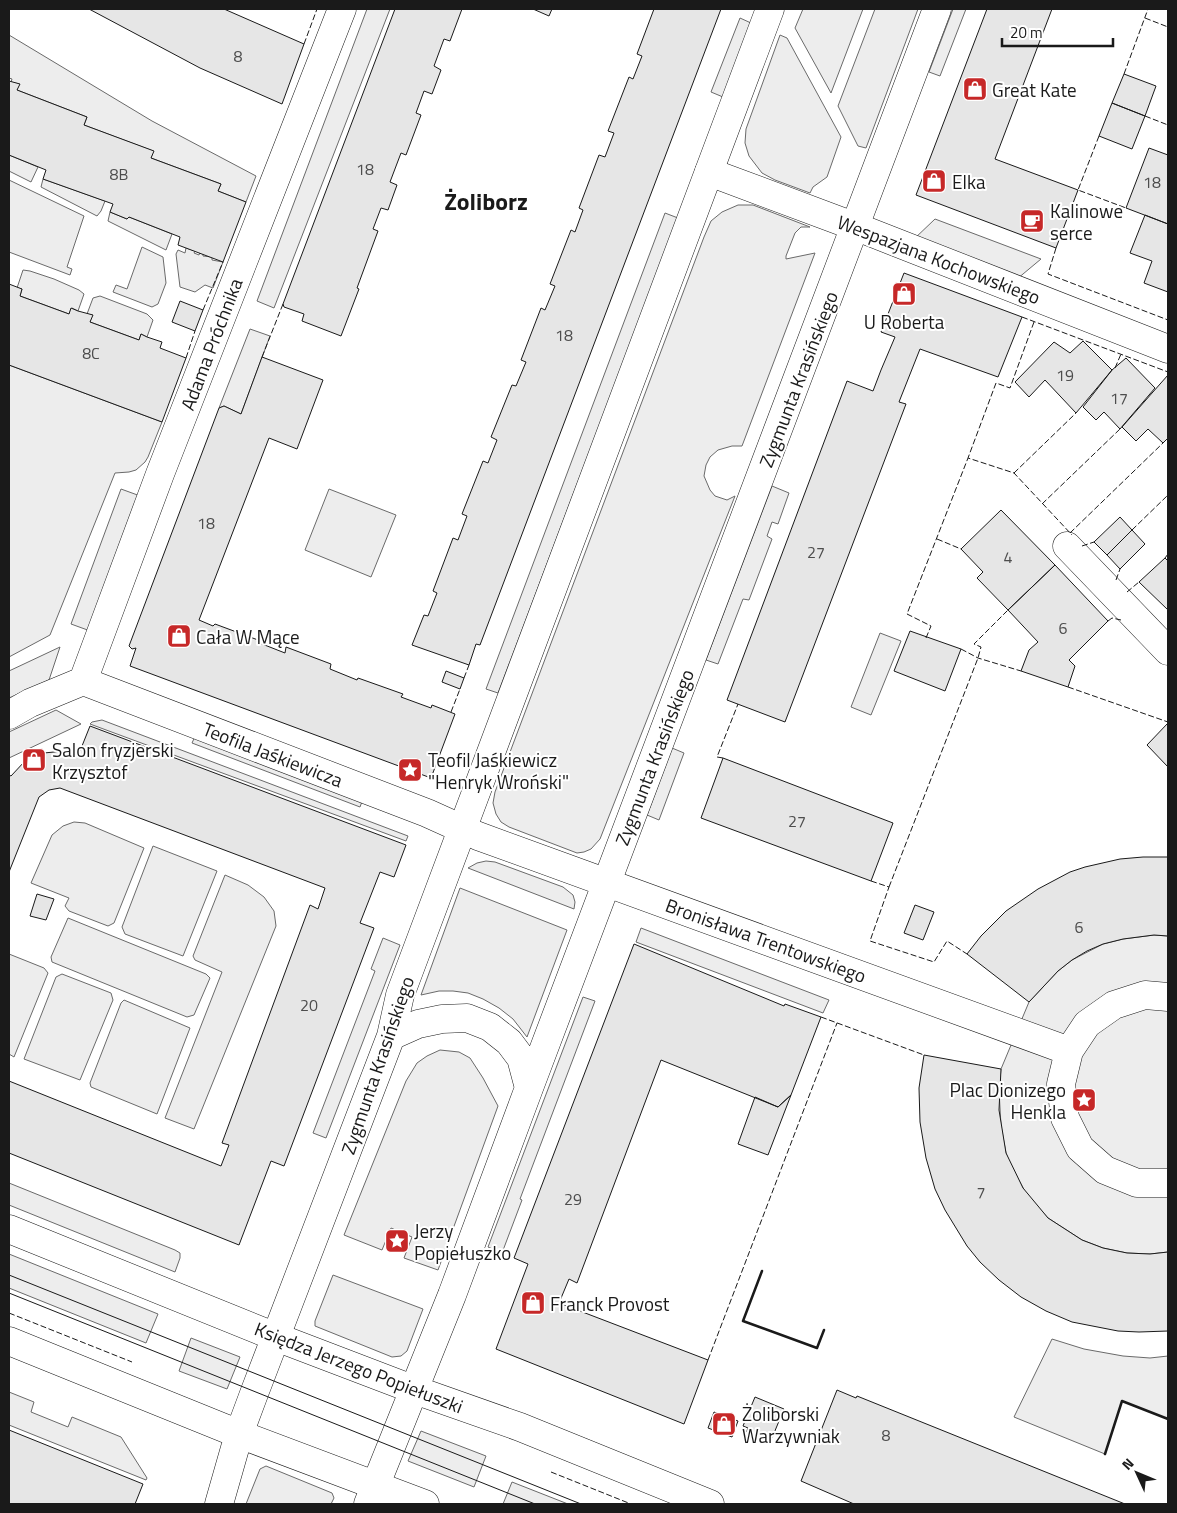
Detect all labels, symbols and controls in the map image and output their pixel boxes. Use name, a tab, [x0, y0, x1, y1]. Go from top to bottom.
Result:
scale bar	[1002, 15, 1113, 47]
text: 20 m	[1010, 21, 1043, 44]
house number: 8	[234, 44, 243, 68]
place label: Great Kate	[992, 75, 1077, 104]
shop icon: Great Kate	[962, 76, 988, 102]
house number: 18	[356, 157, 374, 181]
house number: 8B	[110, 162, 129, 186]
place label: Elka	[952, 167, 986, 196]
shop icon: Elka	[921, 168, 947, 194]
house number: 18	[1143, 170, 1161, 194]
district label: Żoliborz	[444, 183, 528, 219]
place label: Kalinowe serce	[1050, 196, 1123, 247]
street label: Wespazjana Kochowskiego	[833, 207, 1045, 311]
cafe icon: Kalinowe serce	[1019, 208, 1045, 234]
street label: Adama Próchnika	[172, 273, 250, 414]
shop icon: U Roberta	[891, 281, 917, 307]
street label: Zygmunta Krasińskiego	[751, 287, 845, 471]
place label: U Roberta	[864, 307, 945, 336]
house number: 18	[555, 323, 573, 347]
house number: 8C	[82, 341, 100, 365]
house number: 19	[1056, 363, 1074, 387]
house number: 17	[1110, 386, 1128, 410]
house number: 18	[197, 511, 215, 535]
house number: 27	[807, 540, 825, 564]
house number: 4	[1004, 545, 1013, 569]
house number: 6	[1059, 616, 1068, 640]
place label: Cała W Mące	[196, 622, 300, 651]
shop icon: Cała W Mące	[166, 623, 192, 649]
street label: Zygmunta Krasińskiego	[607, 665, 701, 849]
street label: Teofila Jaśkiewicza	[199, 714, 348, 794]
place label: Salon fryzjerski Krzysztof	[52, 735, 174, 786]
place label: Teofil Jaśkiewicz "Henryk Wroński"	[428, 745, 569, 796]
shop icon: Salon fryzjerski Krzysztof	[21, 747, 47, 773]
place icon: Teofil Jaśkiewicz "Henryk Wroński"	[397, 757, 423, 783]
house number: 27	[788, 809, 806, 833]
street label: Bronisława Trentowskiego	[662, 890, 870, 990]
house number: 6	[1075, 915, 1084, 939]
street label: Zygmunta Krasińskiego	[333, 972, 421, 1158]
house number: 20	[300, 993, 318, 1017]
place label: Plac Dionizego Henkla	[950, 1075, 1066, 1126]
place icon: Plac Dionizego Henkla	[1071, 1087, 1097, 1113]
house number: 7	[977, 1180, 985, 1204]
house number: 29	[564, 1187, 582, 1211]
place label: Jerzy Popiełuszko	[414, 1216, 511, 1267]
place icon: Jerzy Popiełuszko	[384, 1228, 410, 1254]
place label: Franck Provost	[550, 1289, 670, 1318]
shop icon: Franck Provost	[520, 1290, 546, 1316]
street label: Księdza Jerzego Popiełuszki	[251, 1314, 467, 1420]
place label: Żoliborski Warzywniak	[742, 1399, 840, 1450]
shop icon: Żoliborski Warzywniak	[711, 1411, 737, 1437]
house number: 8	[882, 1423, 891, 1447]
north arrow	[1112, 1448, 1162, 1498]
text: N	[1116, 1453, 1138, 1474]

